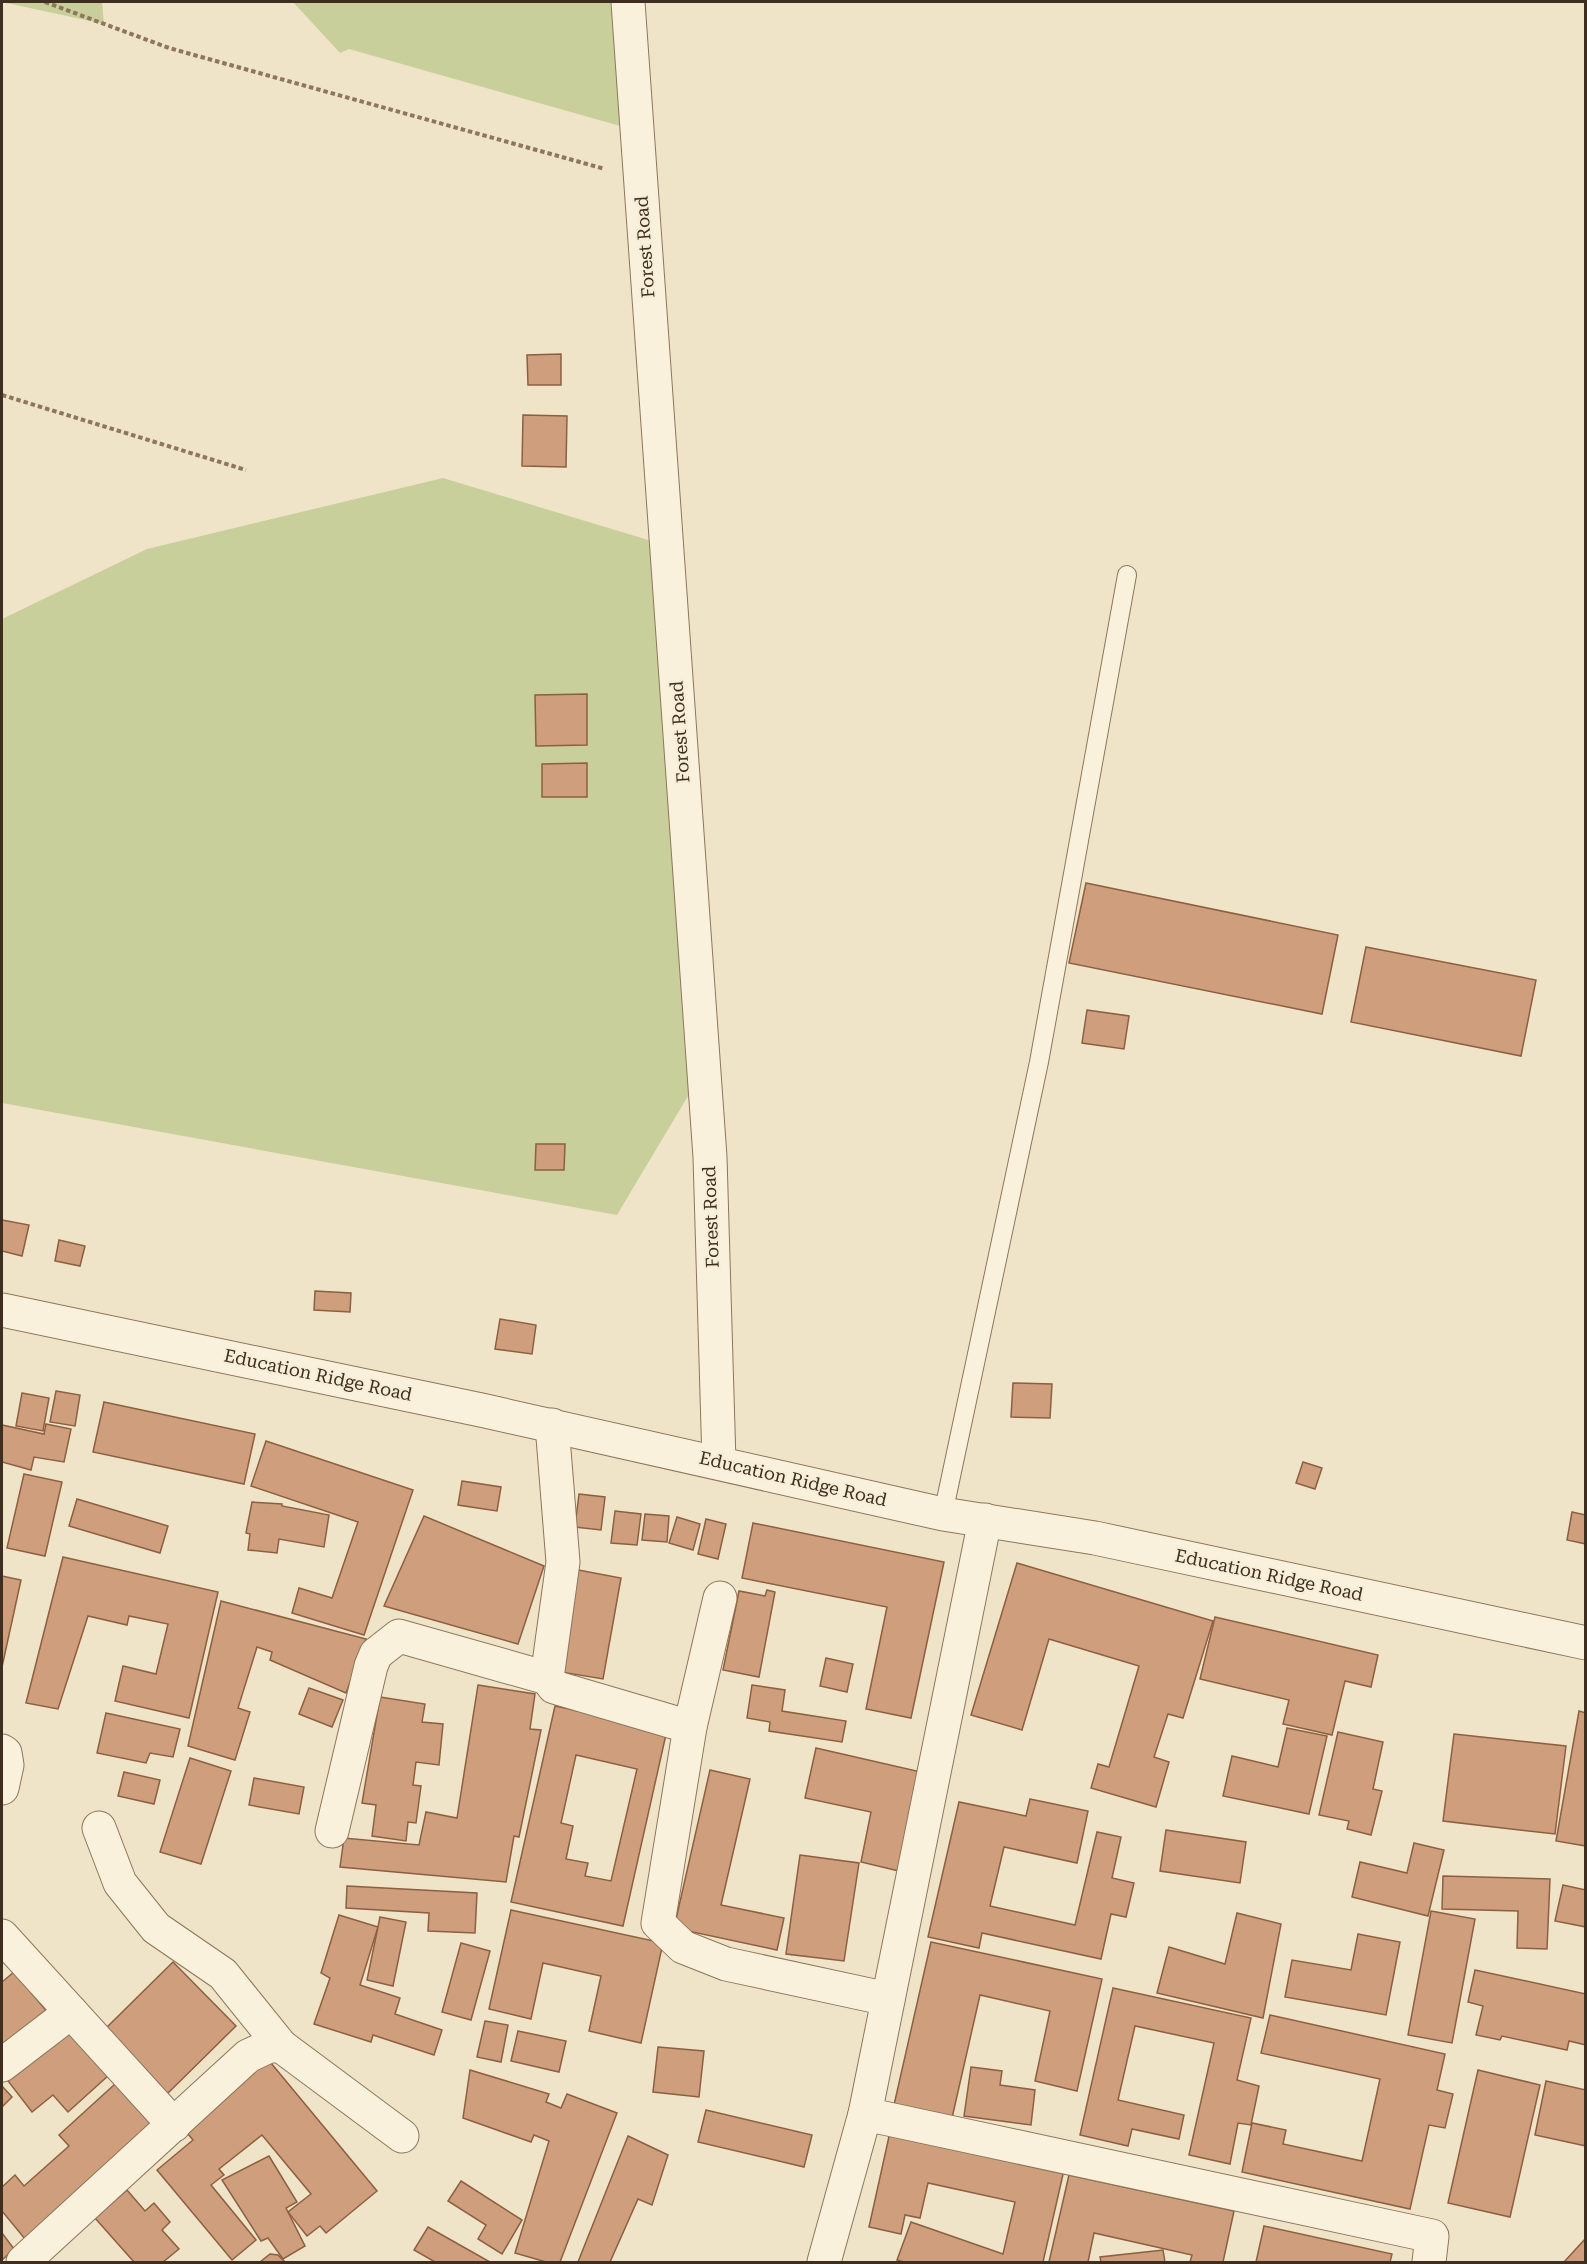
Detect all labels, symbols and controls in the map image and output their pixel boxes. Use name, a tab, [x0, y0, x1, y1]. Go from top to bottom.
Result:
street label: Forest Road	[630, 195, 659, 299]
street label: Forest Road	[665, 680, 694, 784]
street label: Forest Road	[698, 1165, 723, 1268]
street label: Education Ridge Road	[222, 1344, 415, 1405]
street label: Education Ridge Road	[697, 1447, 889, 1510]
street label: Education Ridge Road	[1173, 1544, 1366, 1605]

